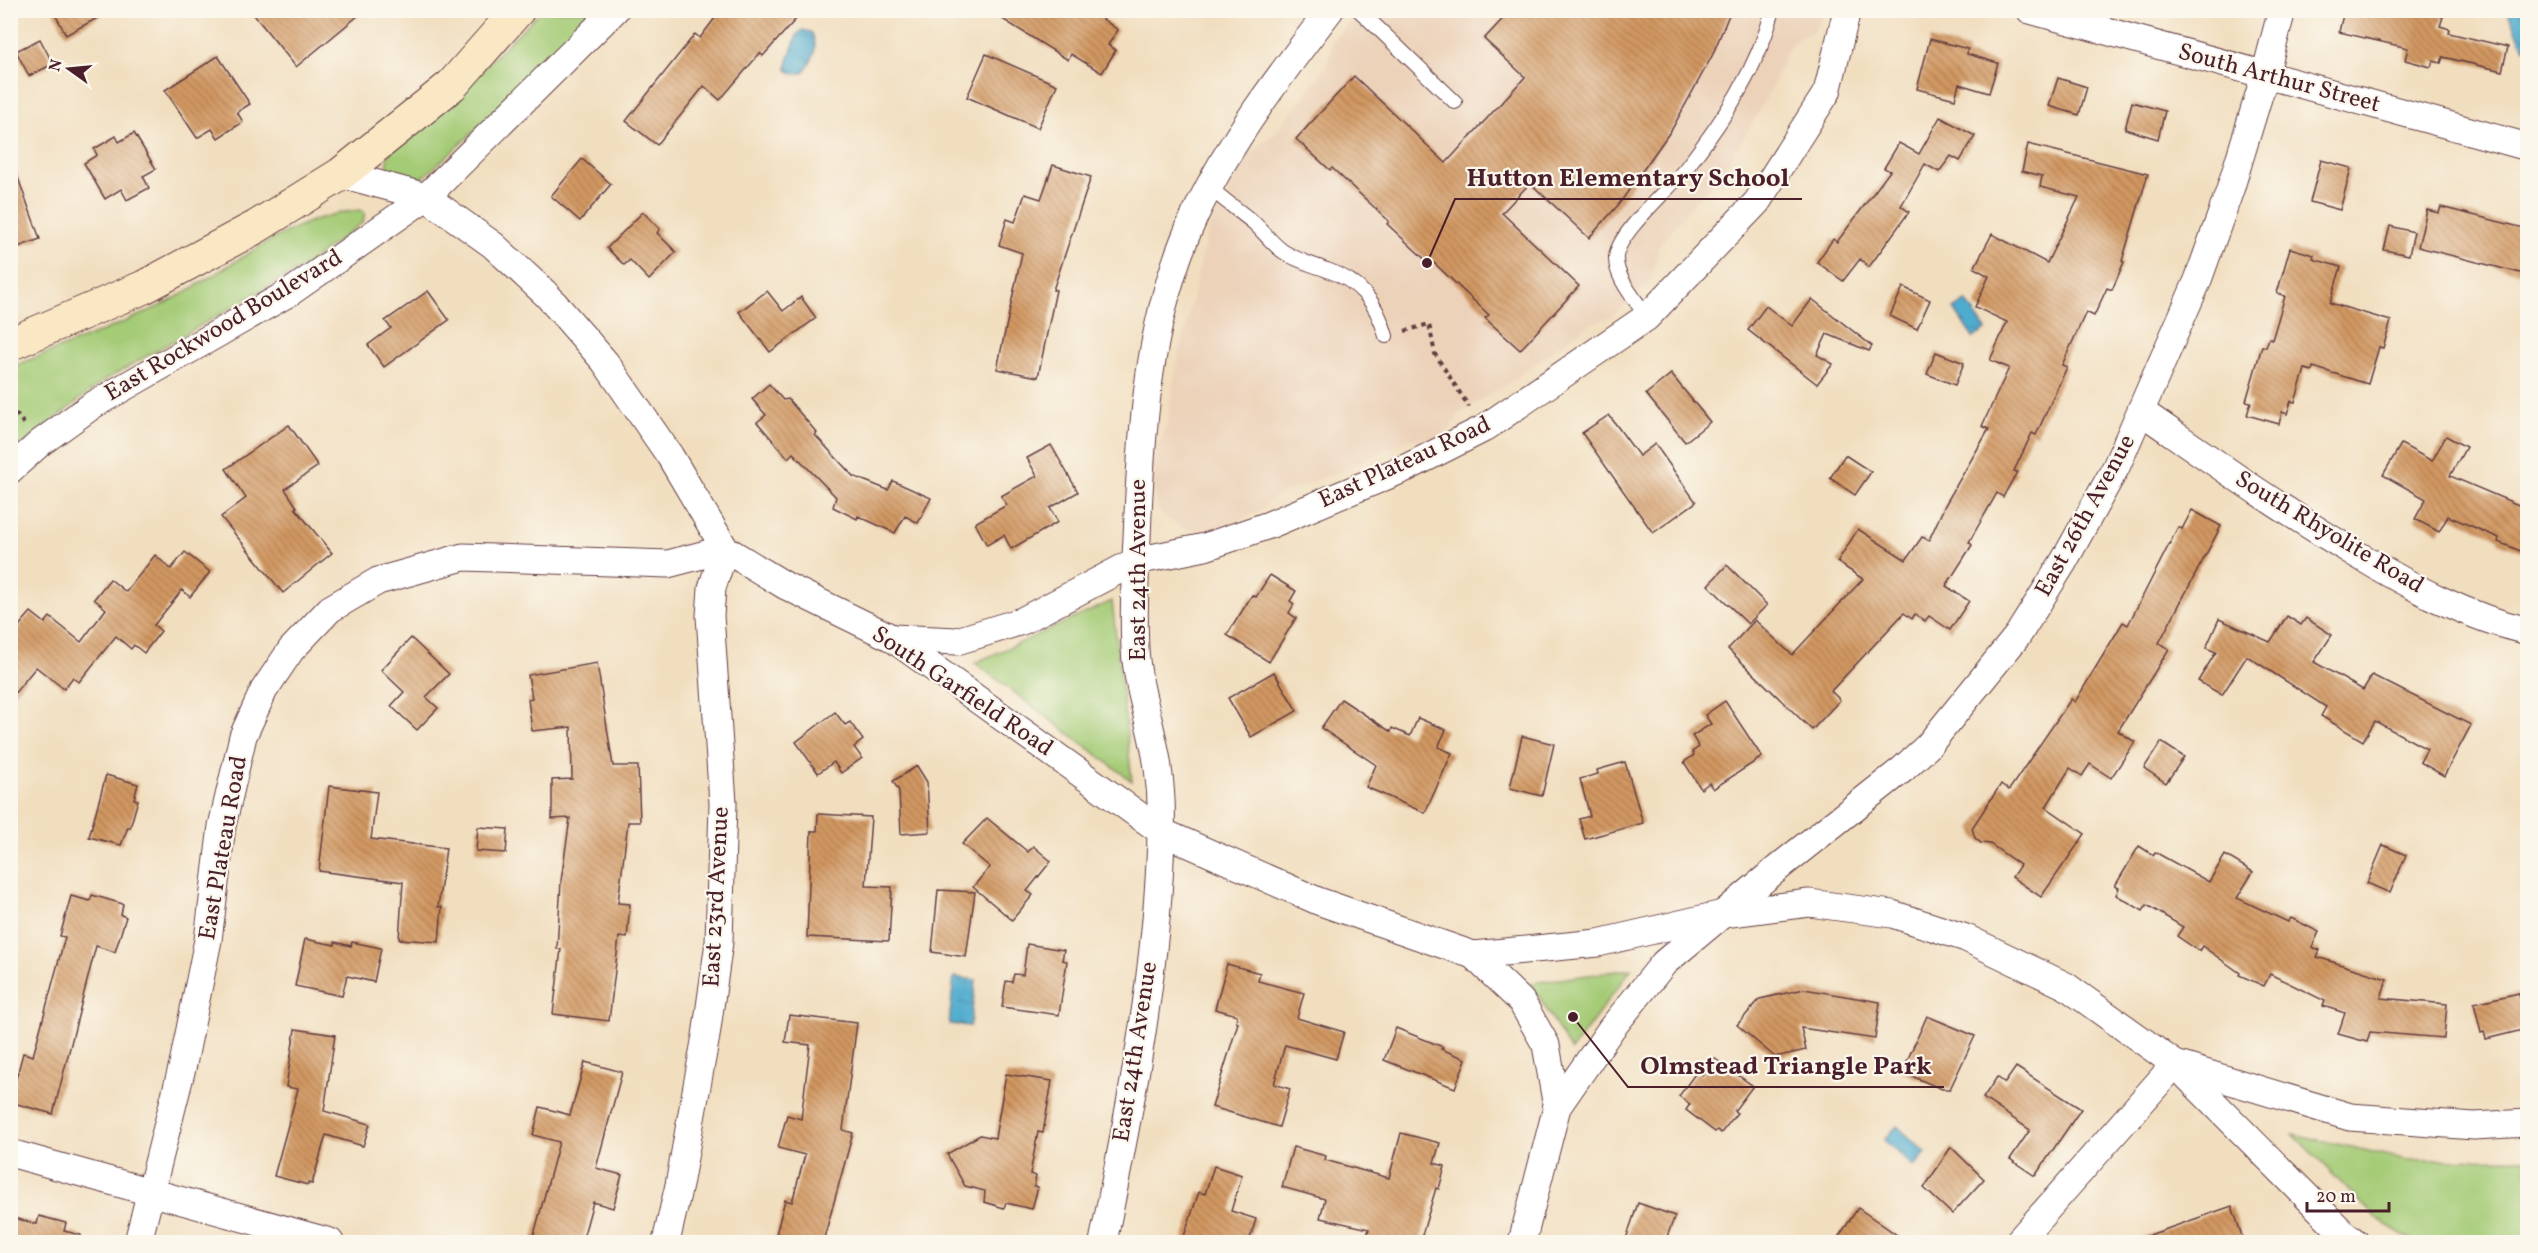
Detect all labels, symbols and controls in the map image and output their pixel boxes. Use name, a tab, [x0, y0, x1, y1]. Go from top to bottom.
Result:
street label: South Arthur Street	[2174, 36, 2384, 122]
north arrow	[39, 39, 99, 99]
text: N	[44, 57, 69, 74]
callout: Hutton Elementary School	[1455, 155, 1802, 199]
text: Hutton Elementary School	[1467, 161, 1790, 197]
street label: East Rockwood Boulevard	[99, 241, 349, 411]
street label: East Plateau Road	[1313, 408, 1497, 518]
street label: East 26th Avenue	[2027, 429, 2145, 603]
street label: South Rhyolite Road	[2228, 463, 2430, 603]
street label: East 24th Avenue	[1122, 479, 1156, 661]
street label: South Garfield Road	[864, 618, 1060, 766]
street label: East Plateau Road	[191, 753, 257, 943]
street label: East 23rd Avenue	[695, 806, 739, 988]
street label: East 24th Avenue	[1105, 959, 1167, 1145]
callout: Olmstead Triangle Park	[1628, 1043, 1944, 1087]
text: Olmstead Triangle Park	[1640, 1049, 1932, 1085]
scale bar	[2307, 1175, 2390, 1213]
text: 20 m	[2316, 1185, 2356, 1210]

